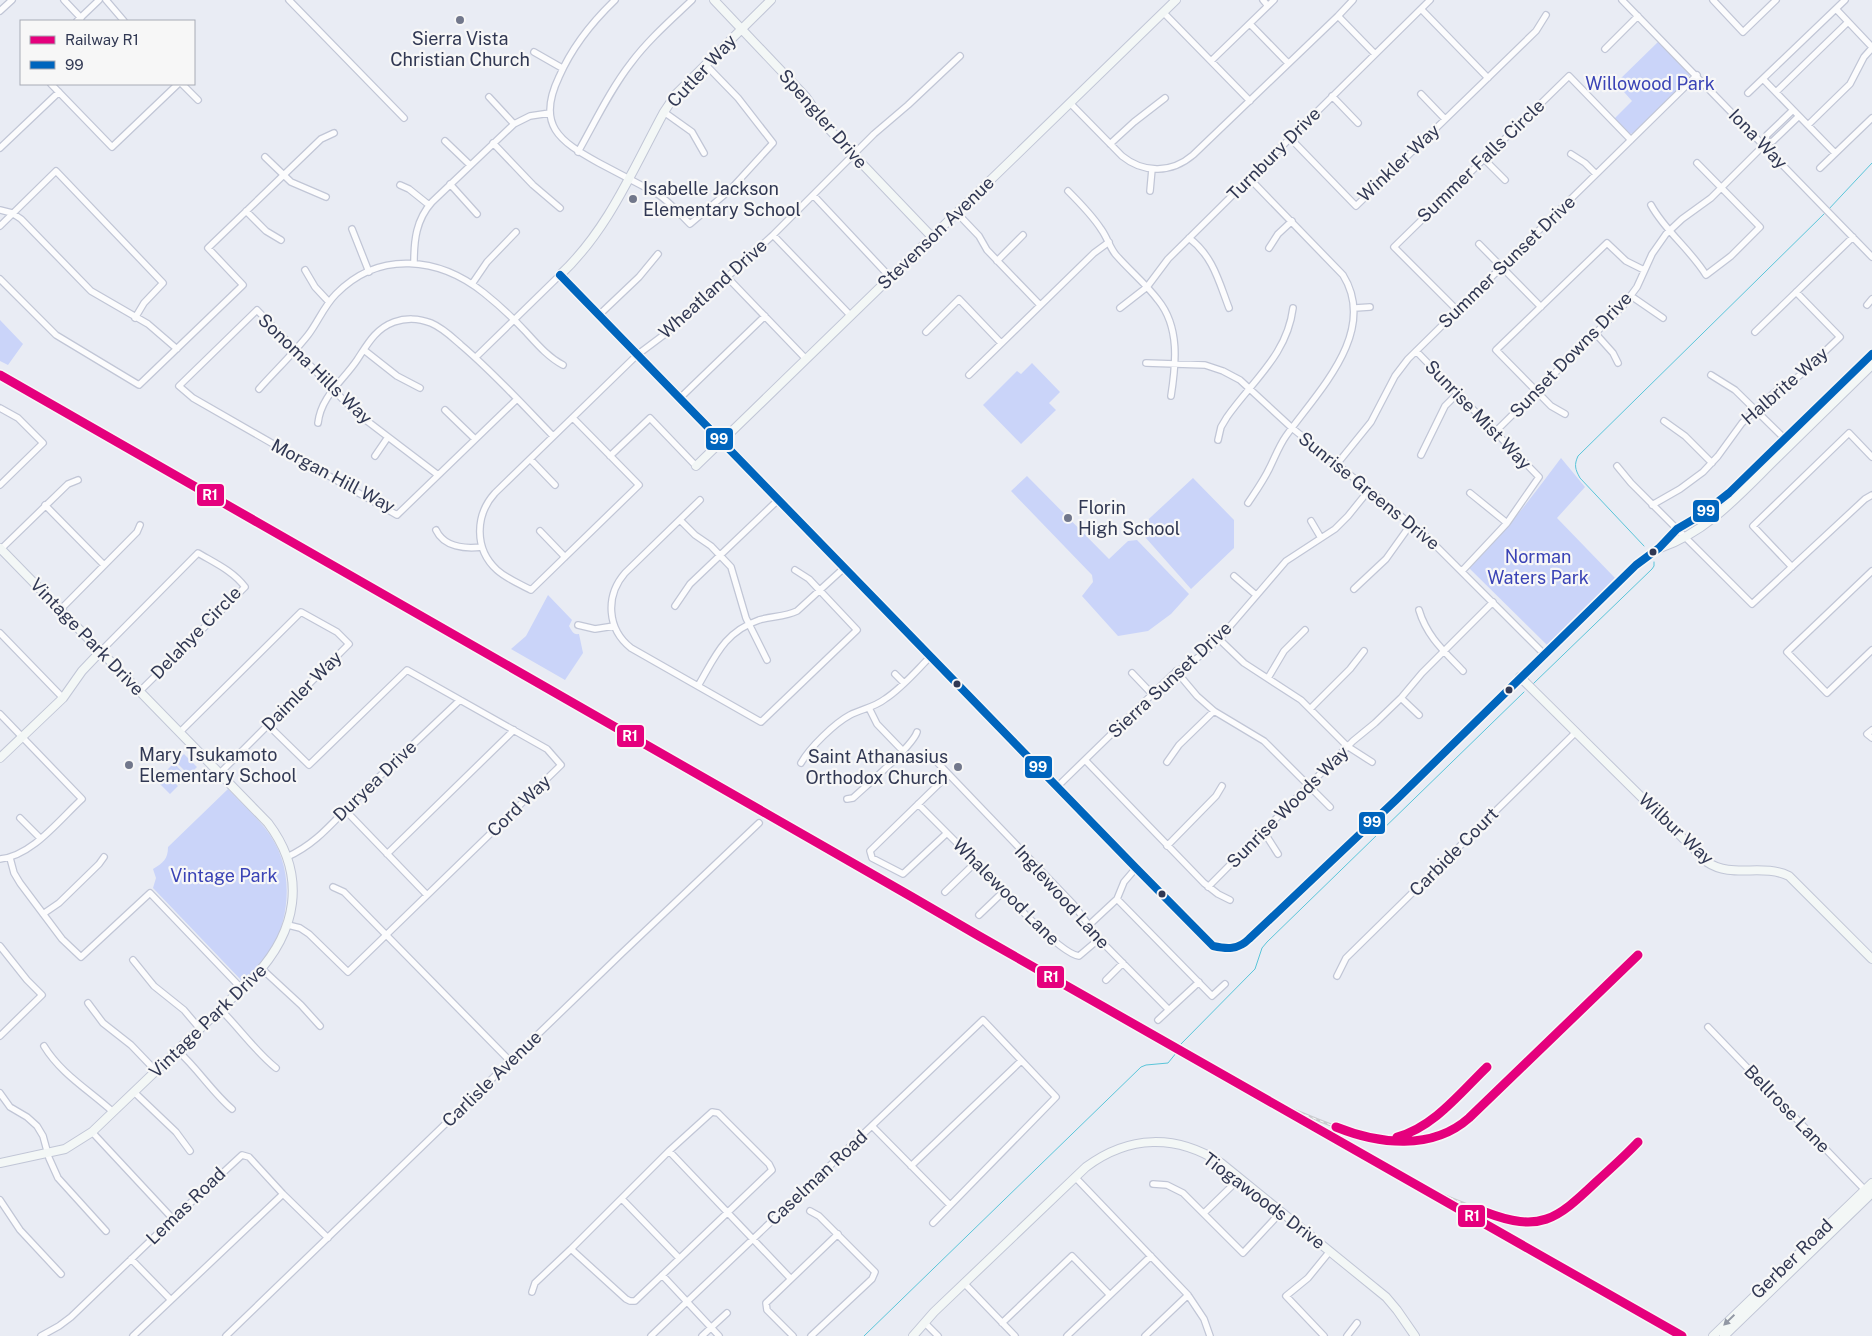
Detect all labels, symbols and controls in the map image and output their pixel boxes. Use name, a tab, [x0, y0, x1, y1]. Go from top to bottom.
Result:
marker: Sierra Vista Christian Church	[454, 14, 466, 26]
legend	[20, 20, 195, 85]
place label: Sierra Vista Christian Church	[390, 28, 530, 70]
street label: Cutler Way	[663, 30, 741, 111]
text: Railway R1	[65, 31, 139, 48]
text: 99	[65, 56, 84, 73]
street label: Spengler Drive	[775, 65, 872, 172]
park label: Willowood Park	[1585, 73, 1715, 94]
street label: Summer Falls Circle	[1413, 95, 1549, 227]
street label: Turnbury Drive	[1223, 103, 1325, 205]
street label: Iona Way	[1725, 104, 1792, 173]
street label: Winkler Way	[1353, 119, 1444, 206]
street label: Stevenson Avenue	[873, 172, 998, 294]
place label: Isabelle Jackson Elementary School	[643, 178, 801, 220]
street label: Summer Sunset Drive	[1434, 191, 1579, 332]
marker: Isabelle Jackson Elementary School	[627, 193, 639, 205]
street label: Wheatland Drive	[654, 235, 771, 343]
street label: Sunset Downs Drive	[1505, 287, 1636, 422]
street label: Sonoma Hills Way	[254, 309, 377, 429]
street label: Halbrite Way	[1737, 342, 1832, 429]
street label: Sunrise Mist Way	[1421, 356, 1536, 474]
line badge: 99	[705, 427, 734, 451]
street label: Sunrise Greens Drive	[1295, 427, 1444, 554]
text: 99	[710, 431, 728, 447]
street label: Morgan Hill Way	[268, 434, 399, 517]
line badge: R1	[196, 483, 225, 507]
text: R1	[202, 487, 218, 503]
place label: Florin High School	[1078, 497, 1180, 539]
line badge: 99	[1692, 499, 1720, 523]
text: 99	[1697, 503, 1715, 519]
marker: Florin High School	[1062, 512, 1074, 524]
park label: Norman Waters Park	[1487, 546, 1589, 588]
unlabelled marker	[1648, 547, 1658, 557]
street label: Vintage Park Drive	[26, 574, 149, 700]
street label: Delahye Circle	[146, 582, 245, 683]
street label: Sierra Sunset Drive	[1104, 617, 1236, 742]
street label: Daimler Way	[257, 646, 346, 735]
unlabelled marker	[952, 679, 962, 689]
unlabelled marker	[1504, 685, 1514, 695]
line badge: R1	[616, 724, 645, 748]
text: R1	[622, 728, 638, 744]
street label: Duryea Drive	[329, 736, 421, 825]
street label: Sunrise Woods Way	[1222, 741, 1353, 872]
place label: Mary Tsukamoto Elementary School	[139, 744, 297, 786]
place label: Saint Athanasius Orthodox Church	[805, 746, 948, 788]
line badge: 99	[1024, 755, 1053, 779]
marker: Mary Tsukamoto Elementary School	[123, 759, 135, 771]
text: 99	[1029, 759, 1047, 775]
marker: Saint Athanasius Orthodox Church	[952, 761, 964, 773]
street label: Cord Way	[483, 770, 555, 841]
street label: Wilbur Way	[1634, 789, 1719, 869]
street label: Carbide Court	[1405, 803, 1502, 900]
line badge: 99	[1358, 811, 1386, 835]
text: 99	[1363, 814, 1381, 830]
street label: Whalewood Lane	[949, 834, 1064, 949]
street label: Inglewood Lane	[1010, 841, 1114, 953]
park label: Vintage Park	[170, 865, 278, 886]
unlabelled marker	[1157, 889, 1167, 899]
street label: Vintage Park Drive	[145, 959, 271, 1082]
line badge: R1	[1036, 965, 1065, 989]
text: R1	[1043, 969, 1059, 985]
street label: Carlisle Avenue	[438, 1026, 546, 1131]
street label: Bellrose Lane	[1740, 1060, 1835, 1157]
street label: Caselman Road	[762, 1126, 871, 1230]
street label: Tiogawoods Drive	[1199, 1148, 1329, 1253]
street label: Lemas Road	[142, 1163, 230, 1249]
line badge: R1	[1457, 1204, 1486, 1228]
text: R1	[1464, 1208, 1480, 1224]
street label: Gerber Road	[1746, 1214, 1837, 1303]
one-way arrow	[1723, 1314, 1735, 1326]

